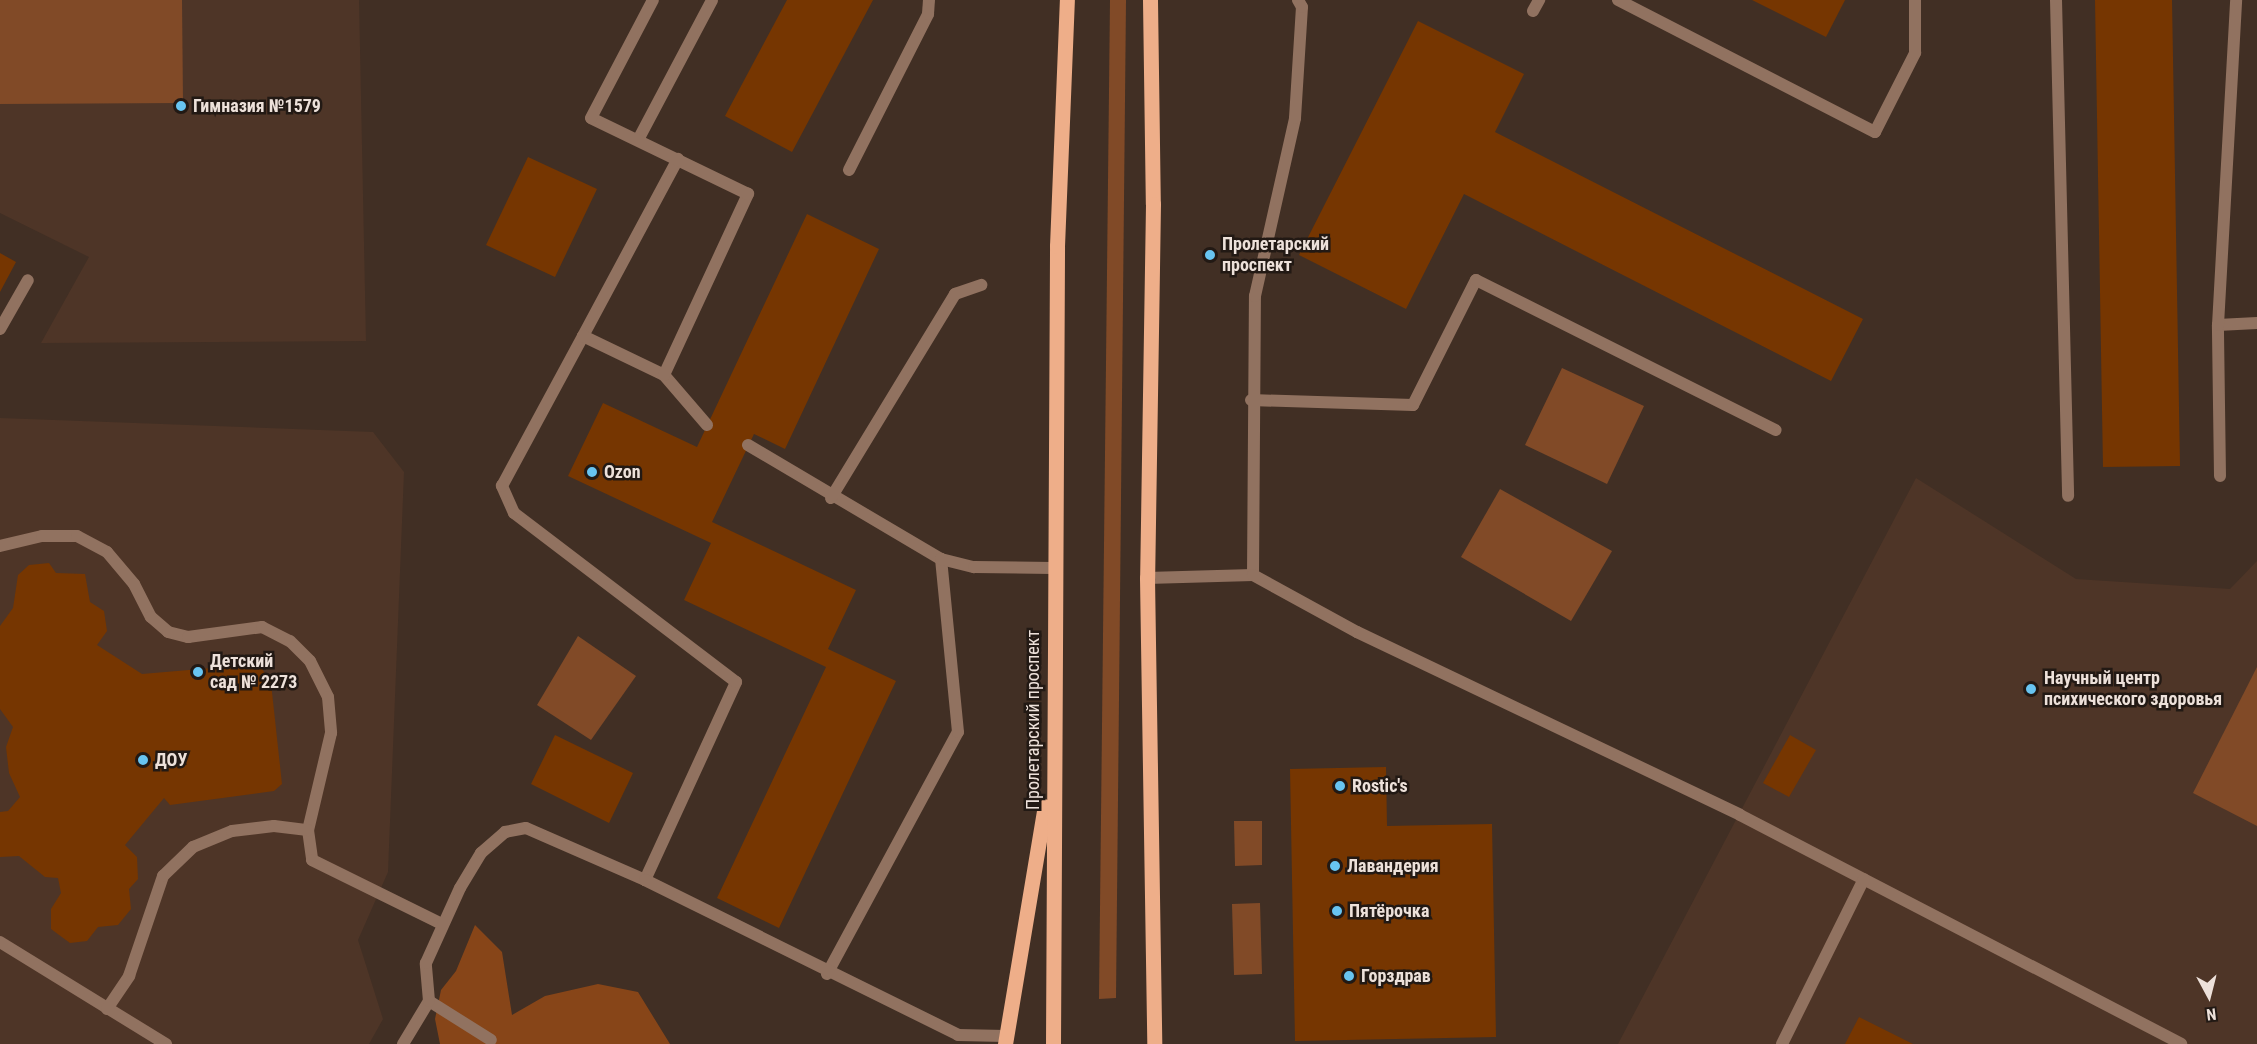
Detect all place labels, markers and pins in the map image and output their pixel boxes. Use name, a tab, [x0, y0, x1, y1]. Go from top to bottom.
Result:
place label: Гимназия №1579	[193, 95, 321, 117]
marker: Гимназия №1579	[174, 99, 188, 113]
place label: Пролетарский проспект	[1222, 234, 1329, 276]
marker: Пролетарский проспект	[1203, 248, 1217, 262]
place label: Ozon	[604, 461, 641, 483]
marker: Ozon	[585, 465, 599, 479]
place label: Детский сад № 2273	[210, 651, 297, 694]
marker: Детский сад № 2273	[191, 665, 205, 679]
place label: Научный центр психического здоровья	[2044, 668, 2222, 710]
marker: Научный центр психического здоровья	[2022, 680, 2040, 698]
place label: ДОУ	[155, 749, 187, 771]
marker: ДОУ	[136, 753, 150, 767]
place label: Rostic's	[1352, 775, 1408, 797]
marker: Rostic's	[1333, 779, 1347, 793]
place label: Лавандерия	[1347, 855, 1439, 877]
marker: Лавандерия	[1328, 859, 1342, 873]
place label: Пятёрочка	[1349, 900, 1429, 922]
marker: Пятёрочка	[1330, 904, 1344, 918]
place label: Горздрав	[1361, 965, 1431, 987]
marker: Горздрав	[1342, 969, 1356, 983]

